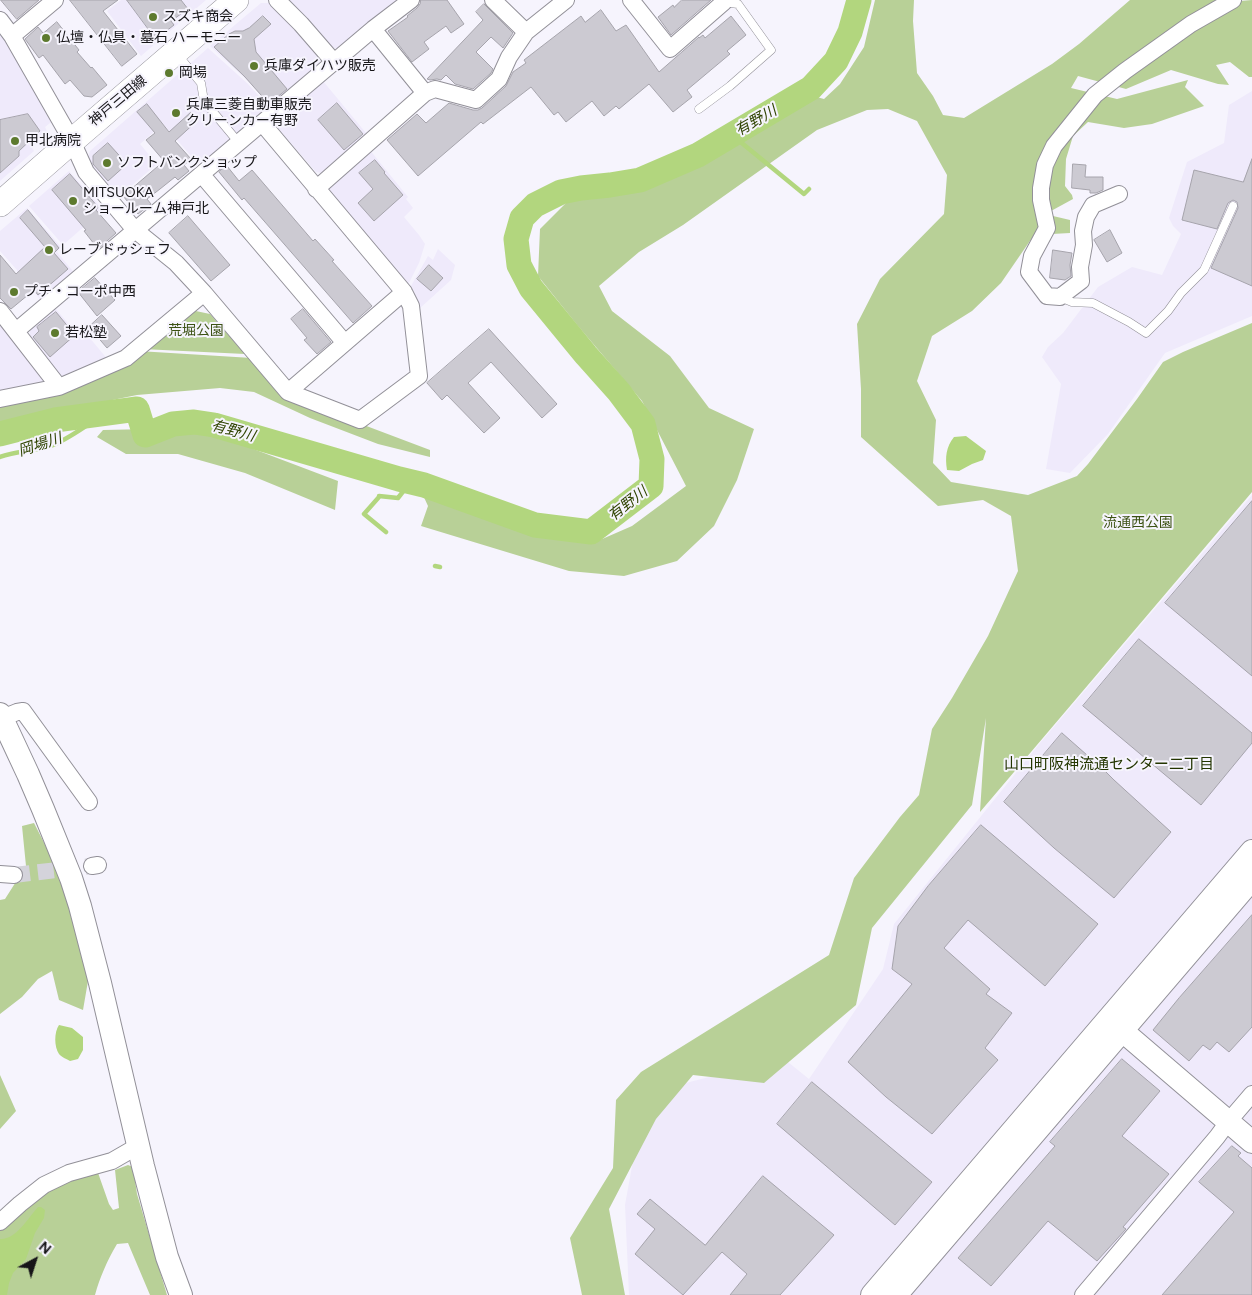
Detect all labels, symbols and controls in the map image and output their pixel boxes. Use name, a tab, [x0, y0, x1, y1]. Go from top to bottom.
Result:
place label: スズキ商会	[163, 9, 233, 25]
marker: スズキ商会	[147, 11, 159, 23]
place label: 仏壇・仏具・墓石 ハーモニー	[56, 30, 241, 46]
marker: 仏壇・仏具・墓石 ハーモニー	[40, 32, 52, 44]
place label: 兵庫ダイハツ販売	[264, 58, 376, 74]
marker: 兵庫ダイハツ販売	[248, 60, 260, 72]
place label: 岡場	[179, 65, 207, 81]
marker: 岡場	[163, 67, 175, 79]
street label: 神戸三田線	[86, 72, 150, 130]
place label: 兵庫三菱自動車販売 クリーンカー有野	[186, 97, 312, 130]
water label: 有野川	[732, 102, 780, 140]
marker: 兵庫三菱自動車販売 クリーンカー有野	[170, 107, 182, 119]
place label: 甲北病院	[25, 133, 81, 149]
marker: 甲北病院	[9, 135, 21, 147]
place label: ソフトバンクショップ	[117, 155, 257, 171]
marker: ソフトバンクショップ	[101, 157, 113, 169]
place label: MITSUOKA ショールーム神戸北	[83, 185, 209, 218]
marker: MITSUOKA ショールーム神戸北	[67, 195, 79, 207]
place label: レーブドゥシェフ	[59, 242, 171, 258]
marker: レーブドゥシェフ	[43, 244, 55, 256]
place label: プチ・コーポ中西	[24, 284, 136, 300]
marker: プチ・コーポ中西	[8, 286, 20, 298]
park label: 荒堀公園	[168, 323, 224, 339]
place label: 若松塾	[65, 325, 107, 341]
marker: 若松塾	[49, 327, 61, 339]
water label: 有野川	[209, 416, 257, 446]
water label: 岡場川	[16, 429, 64, 461]
water label: 有野川	[605, 483, 651, 525]
park label: 流通西公園	[1103, 515, 1173, 531]
district label: 山口町阪神流通センター二丁目	[1004, 756, 1214, 774]
north arrow	[10, 1235, 60, 1285]
text: N	[35, 1238, 55, 1258]

